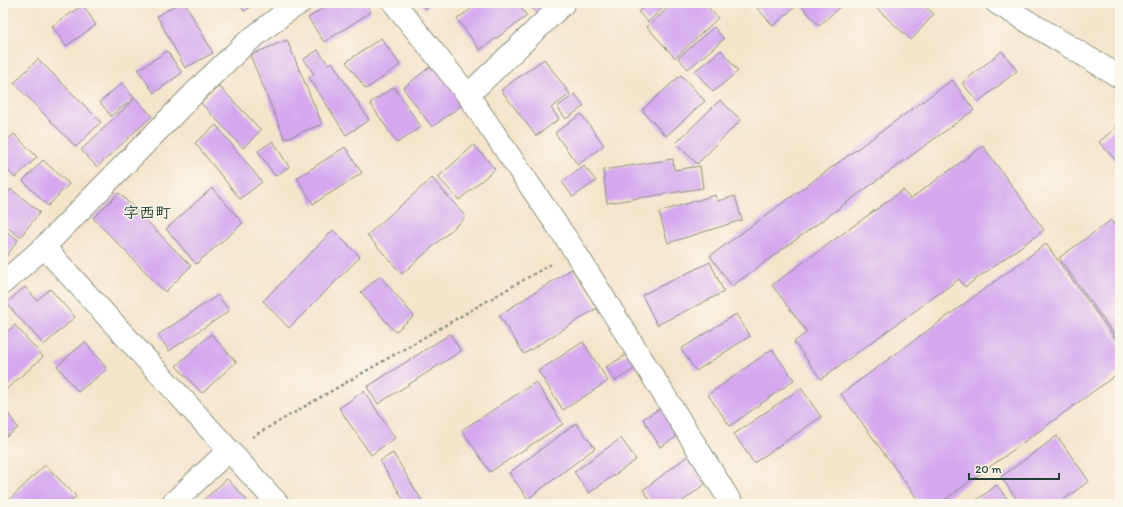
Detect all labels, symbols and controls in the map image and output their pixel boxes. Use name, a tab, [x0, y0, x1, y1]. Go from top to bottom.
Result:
district label: 字西町	[123, 203, 171, 222]
scale bar	[969, 455, 1059, 481]
text: 20 m	[975, 462, 1002, 476]

